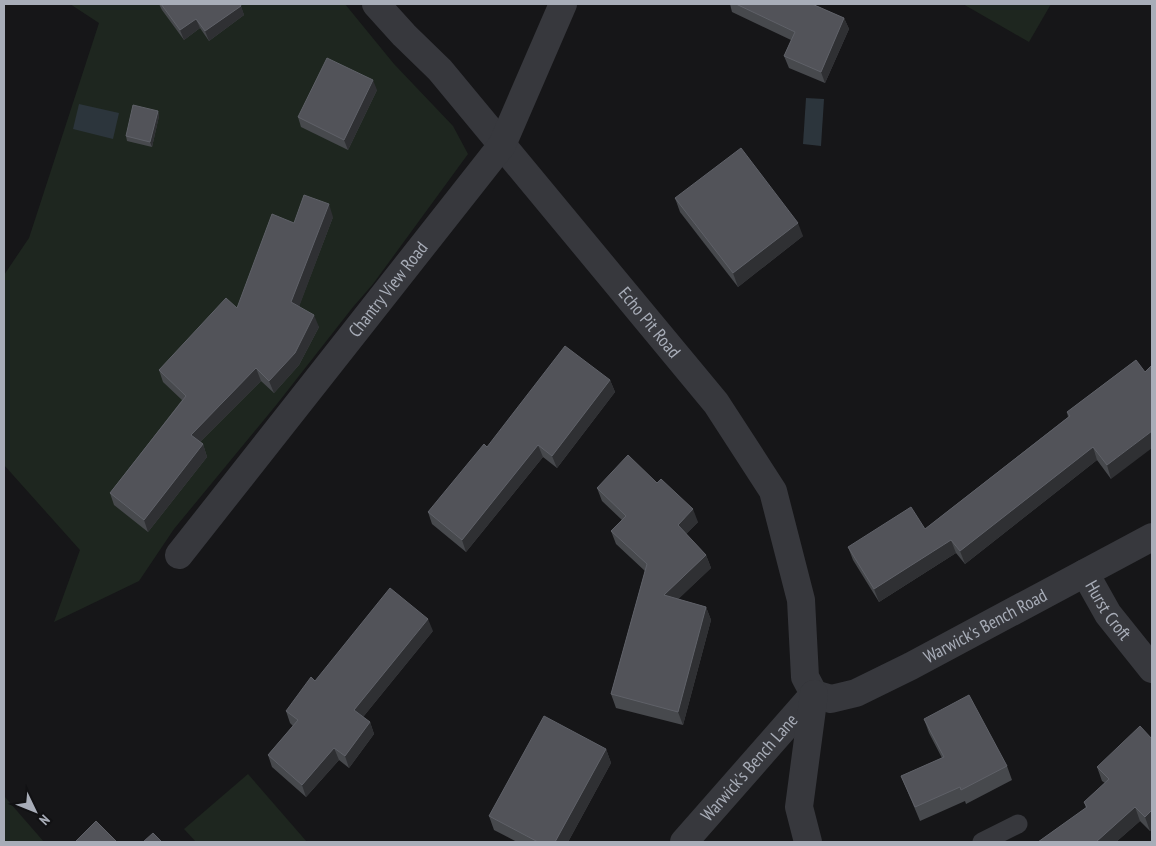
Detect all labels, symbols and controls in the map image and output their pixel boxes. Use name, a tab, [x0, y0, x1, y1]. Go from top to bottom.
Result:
street label: Chantry View Road	[343, 237, 432, 342]
street label: Echo Pit Road	[614, 282, 686, 362]
street label: Hurst Croft	[1080, 576, 1137, 645]
street label: Warwick's Bench Road	[919, 583, 1051, 668]
street label: Warwick's Bench Lane	[696, 709, 802, 826]
north arrow	[10, 786, 60, 836]
text: N	[35, 811, 54, 829]

